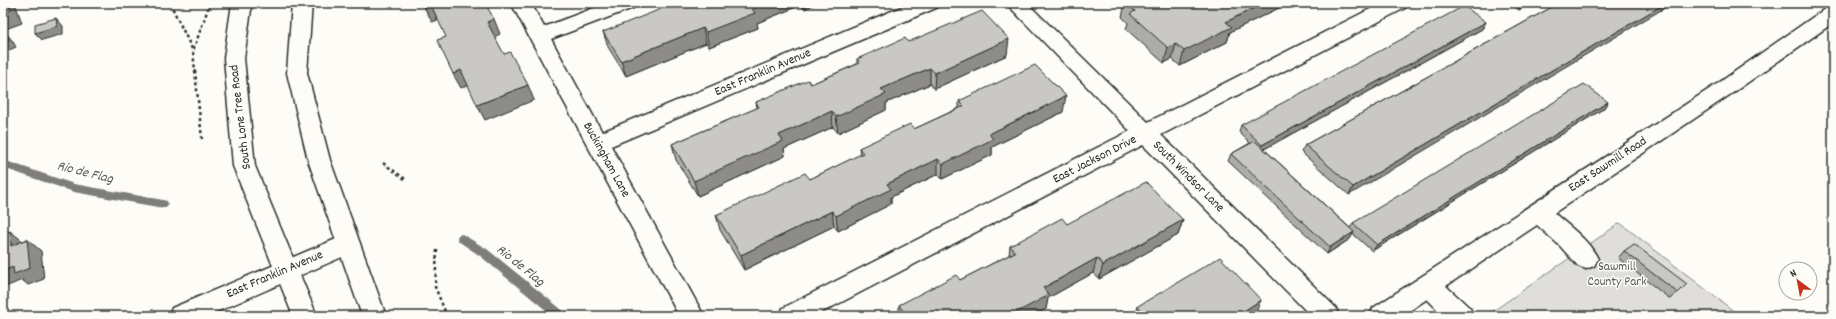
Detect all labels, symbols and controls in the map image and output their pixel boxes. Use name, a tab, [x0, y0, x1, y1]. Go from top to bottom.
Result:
street label: East Franklin Avenue	[712, 44, 815, 102]
street label: South Lone Tree Road	[225, 64, 257, 170]
street label: Buckingham Lane	[577, 119, 635, 201]
street label: East Jackson Drive	[1050, 131, 1141, 189]
street label: East Sawmill Road	[1565, 132, 1651, 198]
street label: South Windsor Lane	[1148, 137, 1228, 217]
water label: Rio de Flag	[55, 156, 116, 190]
water label: Rio de Flag	[492, 240, 549, 292]
street label: East Franklin Avenue	[224, 246, 327, 304]
park label: Sawmill County Park	[1587, 258, 1647, 292]
north arrow	[1778, 261, 1818, 301]
text: N	[1787, 266, 1801, 282]

